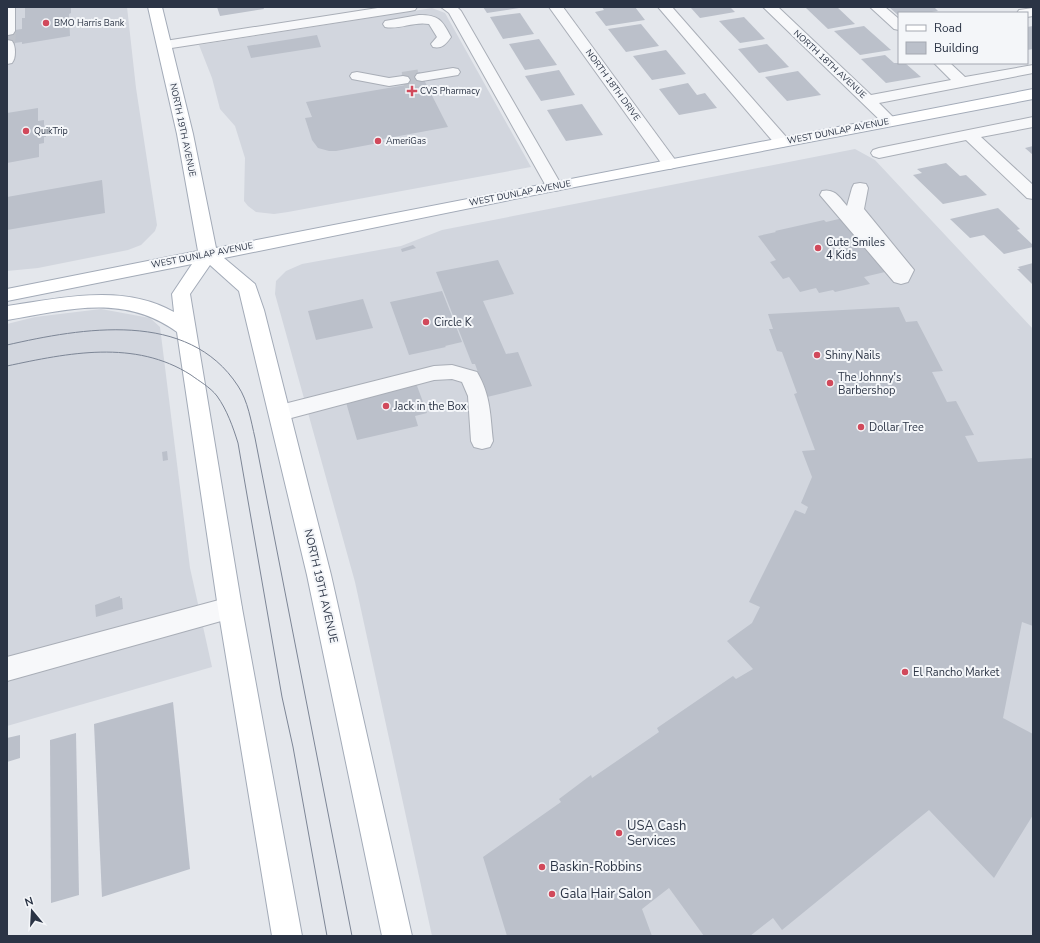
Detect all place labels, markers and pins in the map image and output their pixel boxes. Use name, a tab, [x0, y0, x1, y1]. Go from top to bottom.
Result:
place label: BMO Harris Bank	[54, 17, 125, 29]
marker: BMO Harris Bank	[41, 18, 51, 28]
place label: CVS Pharmacy	[420, 85, 480, 97]
marker: CVS Pharmacy	[407, 86, 417, 96]
place label: QuikTrip	[34, 125, 68, 137]
marker: QuikTrip	[21, 126, 31, 136]
place label: AmeriGas	[386, 135, 426, 147]
marker: AmeriGas	[373, 136, 383, 146]
place label: Cute Smiles 4 Kids	[826, 235, 885, 263]
marker: Cute Smiles 4 Kids	[813, 243, 823, 253]
place label: Circle K	[434, 315, 473, 330]
marker: Circle K	[421, 317, 431, 327]
place label: Shiny Nails	[825, 348, 880, 363]
marker: Shiny Nails	[812, 350, 822, 360]
place label: The Johnny's Barbershop	[838, 370, 901, 398]
marker: The Johnny's Barbershop	[825, 378, 835, 388]
place label: Jack in the Box	[393, 399, 467, 414]
marker: Jack in the Box	[381, 401, 391, 411]
place label: Dollar Tree	[869, 420, 924, 435]
marker: Dollar Tree	[856, 422, 866, 432]
place label: El Rancho Market	[913, 665, 1000, 680]
marker: El Rancho Market	[900, 667, 910, 677]
place label: USA Cash Services	[627, 817, 686, 850]
marker: USA Cash Services	[614, 828, 624, 838]
place label: Baskin-Robbins	[550, 858, 642, 876]
marker: Baskin-Robbins	[537, 862, 547, 872]
place label: Gala Hair Salon	[560, 885, 651, 903]
marker: Gala Hair Salon	[547, 889, 557, 899]

